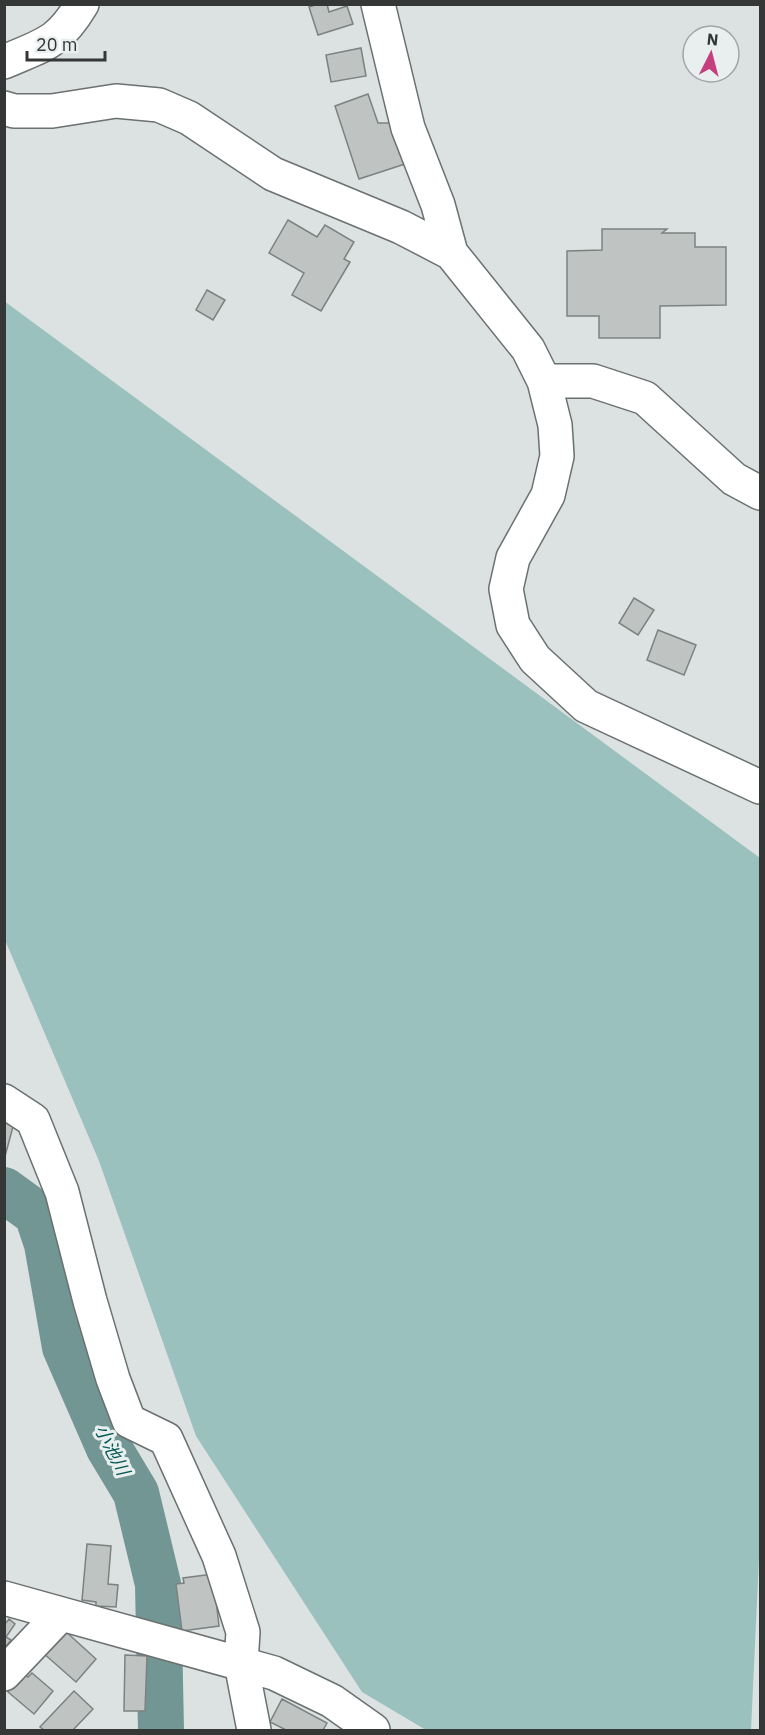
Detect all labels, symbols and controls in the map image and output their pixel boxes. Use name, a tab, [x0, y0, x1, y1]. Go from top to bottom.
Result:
scale bar	[27, 24, 105, 62]
north arrow	[681, 24, 741, 84]
text: N	[706, 29, 719, 50]
text: 20 m	[36, 33, 78, 56]
water label: 小池川	[90, 1420, 136, 1481]

